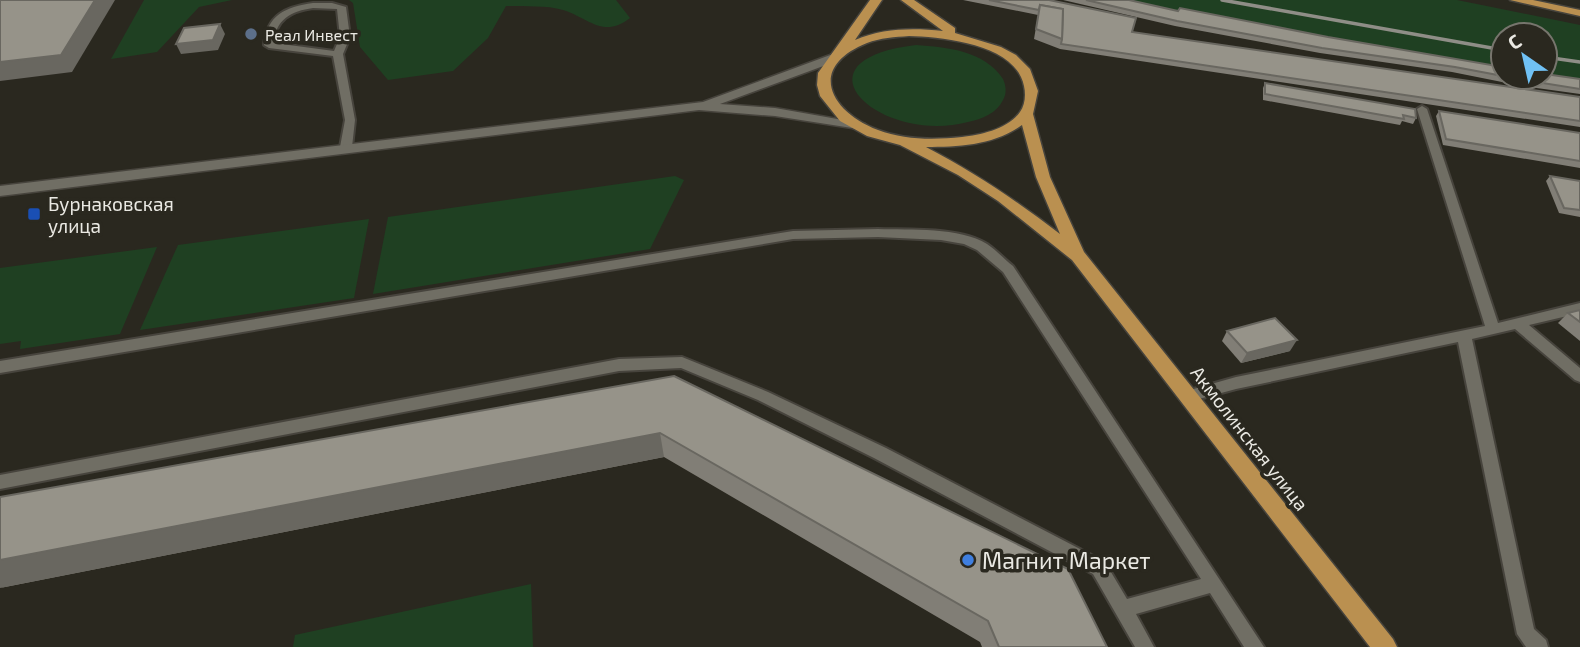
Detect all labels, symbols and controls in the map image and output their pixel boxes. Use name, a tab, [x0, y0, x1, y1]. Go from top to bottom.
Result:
north arrow	[1489, 21, 1559, 91]
place label: Реал Инвест	[265, 25, 358, 44]
marker: Реал Инвест	[243, 26, 259, 42]
text: С	[1503, 29, 1525, 54]
place label: Бурнаковская улица	[48, 192, 174, 238]
marker: Бурнаковская улица	[26, 206, 42, 222]
street label: Акмолинская улица	[1186, 361, 1314, 516]
place label: Магнит Маркет	[982, 546, 1151, 574]
marker: Магнит Маркет	[960, 552, 976, 568]

